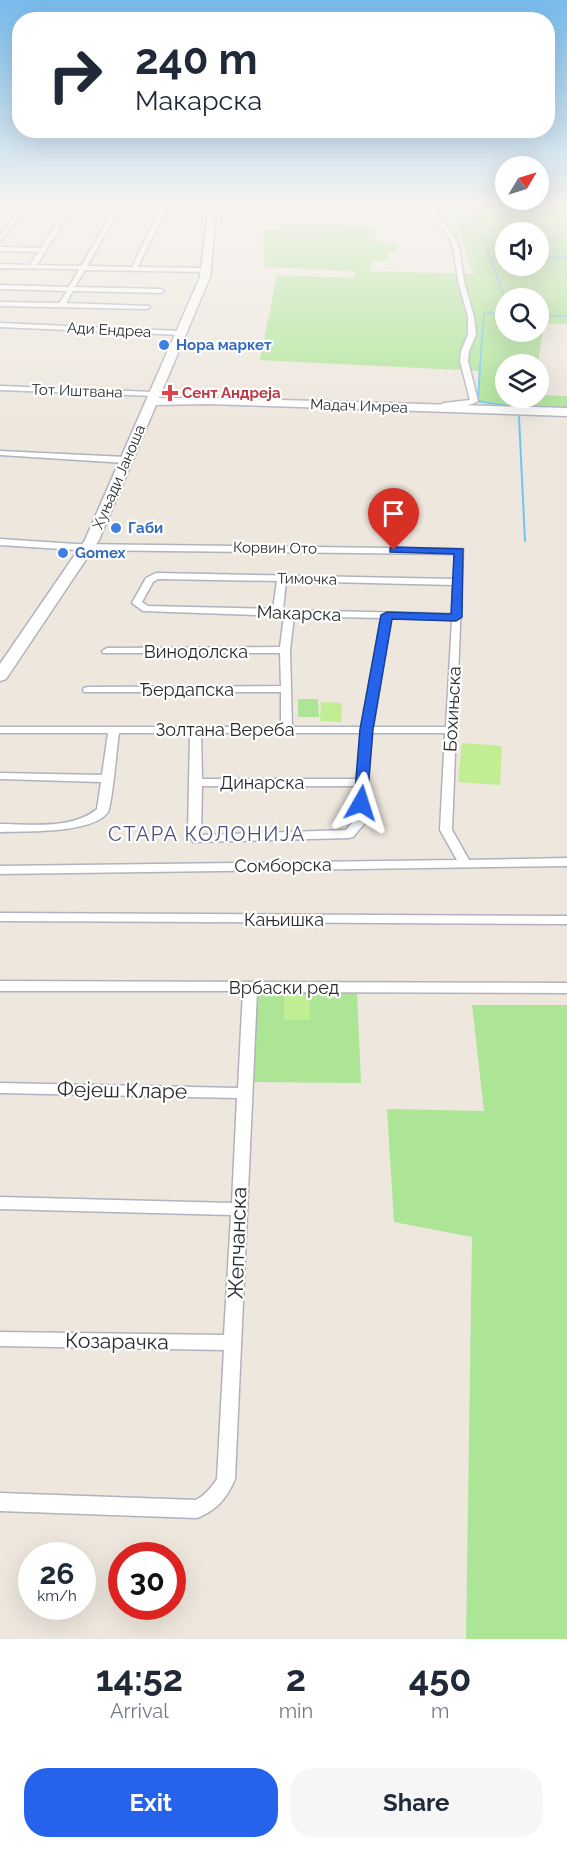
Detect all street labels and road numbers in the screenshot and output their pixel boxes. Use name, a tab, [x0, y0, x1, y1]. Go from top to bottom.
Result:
street label: Ади Ендреа	[66, 319, 152, 341]
street label: Тот Иштвана	[31, 380, 123, 402]
street label: Мадач Имреа	[310, 395, 408, 417]
street label: Хуњади Јаноша	[89, 422, 149, 532]
street label: Корвин Ото	[233, 538, 317, 558]
street label: Тимочка	[277, 569, 337, 589]
street label: Макарска	[256, 601, 342, 625]
street label: Винодолска	[144, 641, 248, 662]
street label: Бохињска	[439, 666, 465, 752]
street label: Ђердапска	[140, 679, 234, 700]
street label: Золтана Вереба	[156, 719, 294, 740]
street label: Динарска	[220, 772, 304, 793]
street label: Сомборска	[234, 854, 332, 876]
street label: Кањишка	[244, 909, 324, 930]
street label: Врбаски ред	[229, 977, 339, 998]
street label: Фејеш Кларе	[57, 1076, 187, 1104]
street label: Жепчанска	[223, 1186, 251, 1300]
street label: Козарачка	[65, 1328, 169, 1354]

